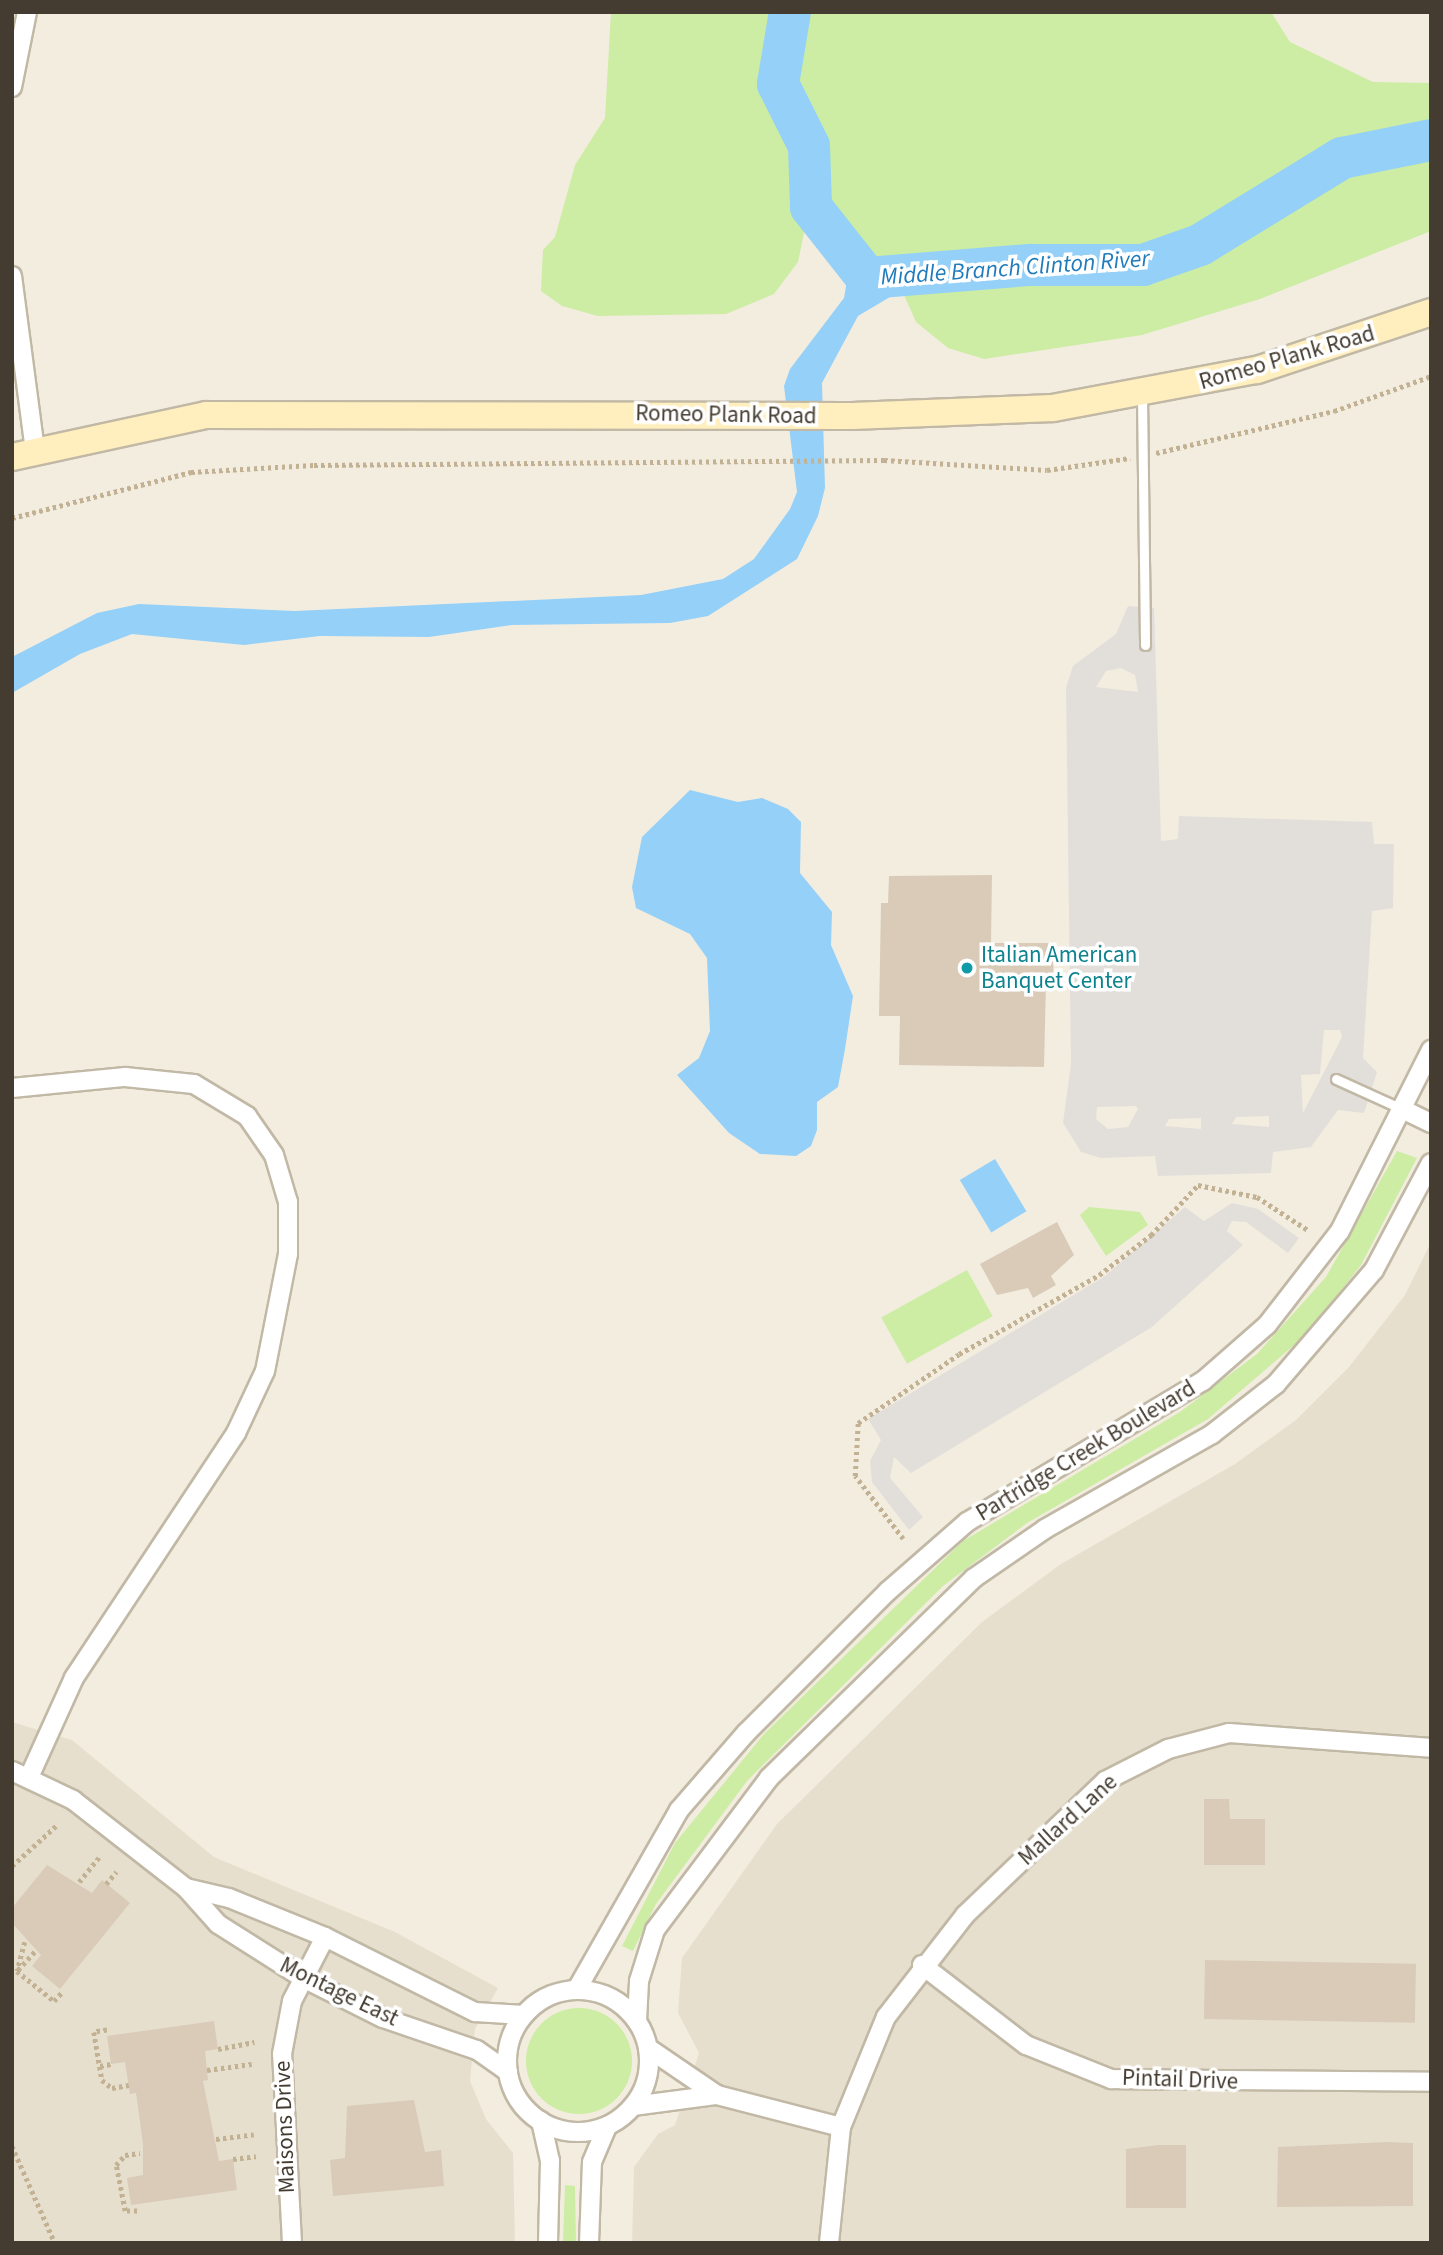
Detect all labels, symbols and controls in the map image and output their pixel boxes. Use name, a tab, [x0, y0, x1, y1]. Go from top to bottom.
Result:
water label: Middle Branch Clinton River	[880, 244, 1150, 292]
street label: Romeo Plank Road	[1196, 320, 1378, 396]
street label: Romeo Plank Road	[635, 400, 817, 430]
place label: Italian American Banquet Center	[981, 941, 1137, 995]
marker: Italian American Banquet Center	[959, 960, 975, 976]
street label: Partridge Creek Boulevard	[971, 1375, 1201, 1527]
street label: Mallard Lane	[1013, 1768, 1123, 1872]
street label: Montage East	[275, 1951, 403, 2033]
street label: Maisons Drive	[269, 2060, 301, 2194]
street label: Pintail Drive	[1122, 2064, 1238, 2096]

